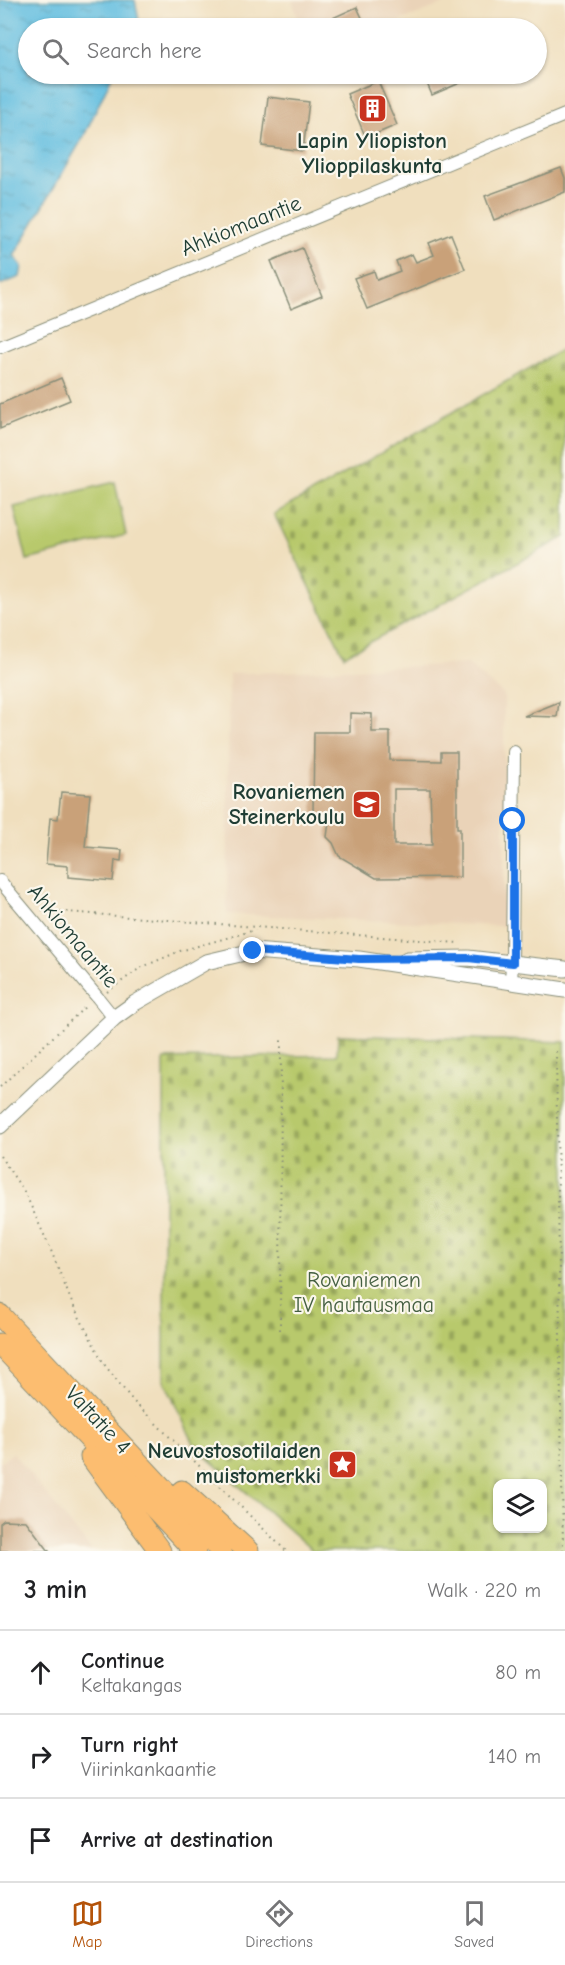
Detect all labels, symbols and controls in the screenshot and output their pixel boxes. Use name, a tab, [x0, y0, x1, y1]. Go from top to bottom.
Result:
search box	[18, 18, 547, 84]
icon: search	[39, 35, 72, 68]
text: Search here	[87, 38, 202, 64]
building icon: Lapin Yliopiston Ylioppilaskunta	[356, 93, 388, 125]
place label: Lapin Yliopiston Ylioppilaskunta	[297, 128, 447, 179]
street label: Ahkiomaantie	[177, 190, 305, 262]
place label: Rovaniemen Steinerkoulu	[229, 779, 345, 830]
school or university icon: Rovaniemen Steinerkoulu	[350, 789, 382, 821]
route start	[499, 807, 525, 833]
street label: Ahkiomaantie	[22, 879, 124, 993]
route end	[239, 937, 265, 963]
park label: Rovaniemen IV hautausmaa	[294, 1267, 434, 1318]
street label: Valtatie 4	[60, 1380, 136, 1460]
place label: Neuvostosotilaiden muistomerkki	[148, 1438, 321, 1489]
place icon: Neuvostosotilaiden muistomerkki	[326, 1448, 358, 1480]
map controls	[493, 1479, 547, 1533]
button: layers	[493, 1479, 547, 1533]
text: 3 min	[24, 1575, 87, 1605]
text: Walk · 220 m	[427, 1579, 541, 1602]
text: Continue	[81, 1648, 164, 1674]
icon: ahead	[24, 1656, 57, 1689]
text: 80 m	[495, 1661, 541, 1684]
text: Keltakangas	[81, 1674, 182, 1697]
text: Turn right	[81, 1732, 178, 1758]
icon: right	[24, 1740, 57, 1773]
text: 140 m	[488, 1745, 541, 1768]
text: Viirinkankaantie	[81, 1758, 216, 1781]
icon: arrive	[24, 1824, 57, 1857]
text: Arrive at destination	[81, 1827, 273, 1853]
tab: Map	[71, 1897, 104, 1951]
tab: Directions	[245, 1897, 313, 1951]
tab: Saved	[454, 1897, 494, 1951]

